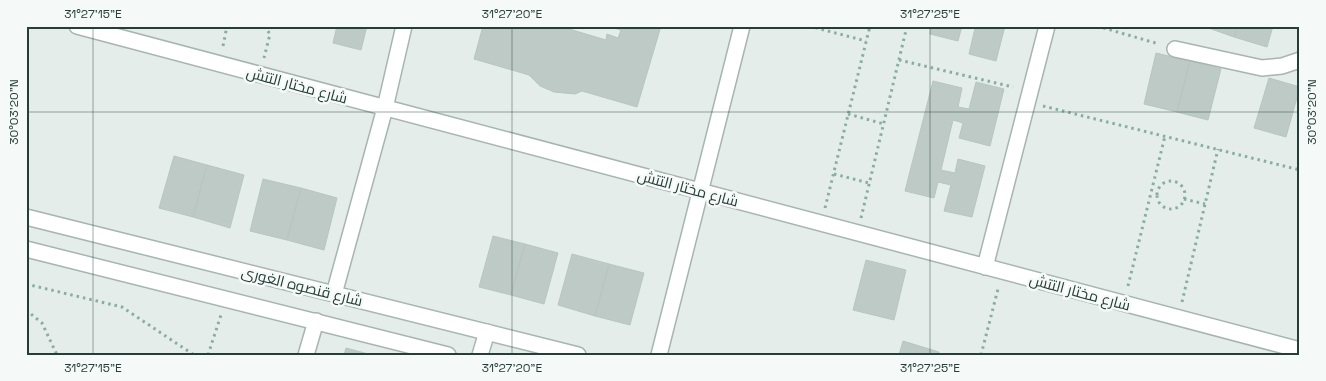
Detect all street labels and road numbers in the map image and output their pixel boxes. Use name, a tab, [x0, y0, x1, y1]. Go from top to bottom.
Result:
street label: شارع مختار التتش	[244, 62, 350, 110]
street label: شارع مختار التتش	[635, 165, 741, 213]
street label: شارع قنصوه الغورى	[239, 262, 365, 312]
street label: شارع مختار التتش	[1027, 269, 1133, 317]

